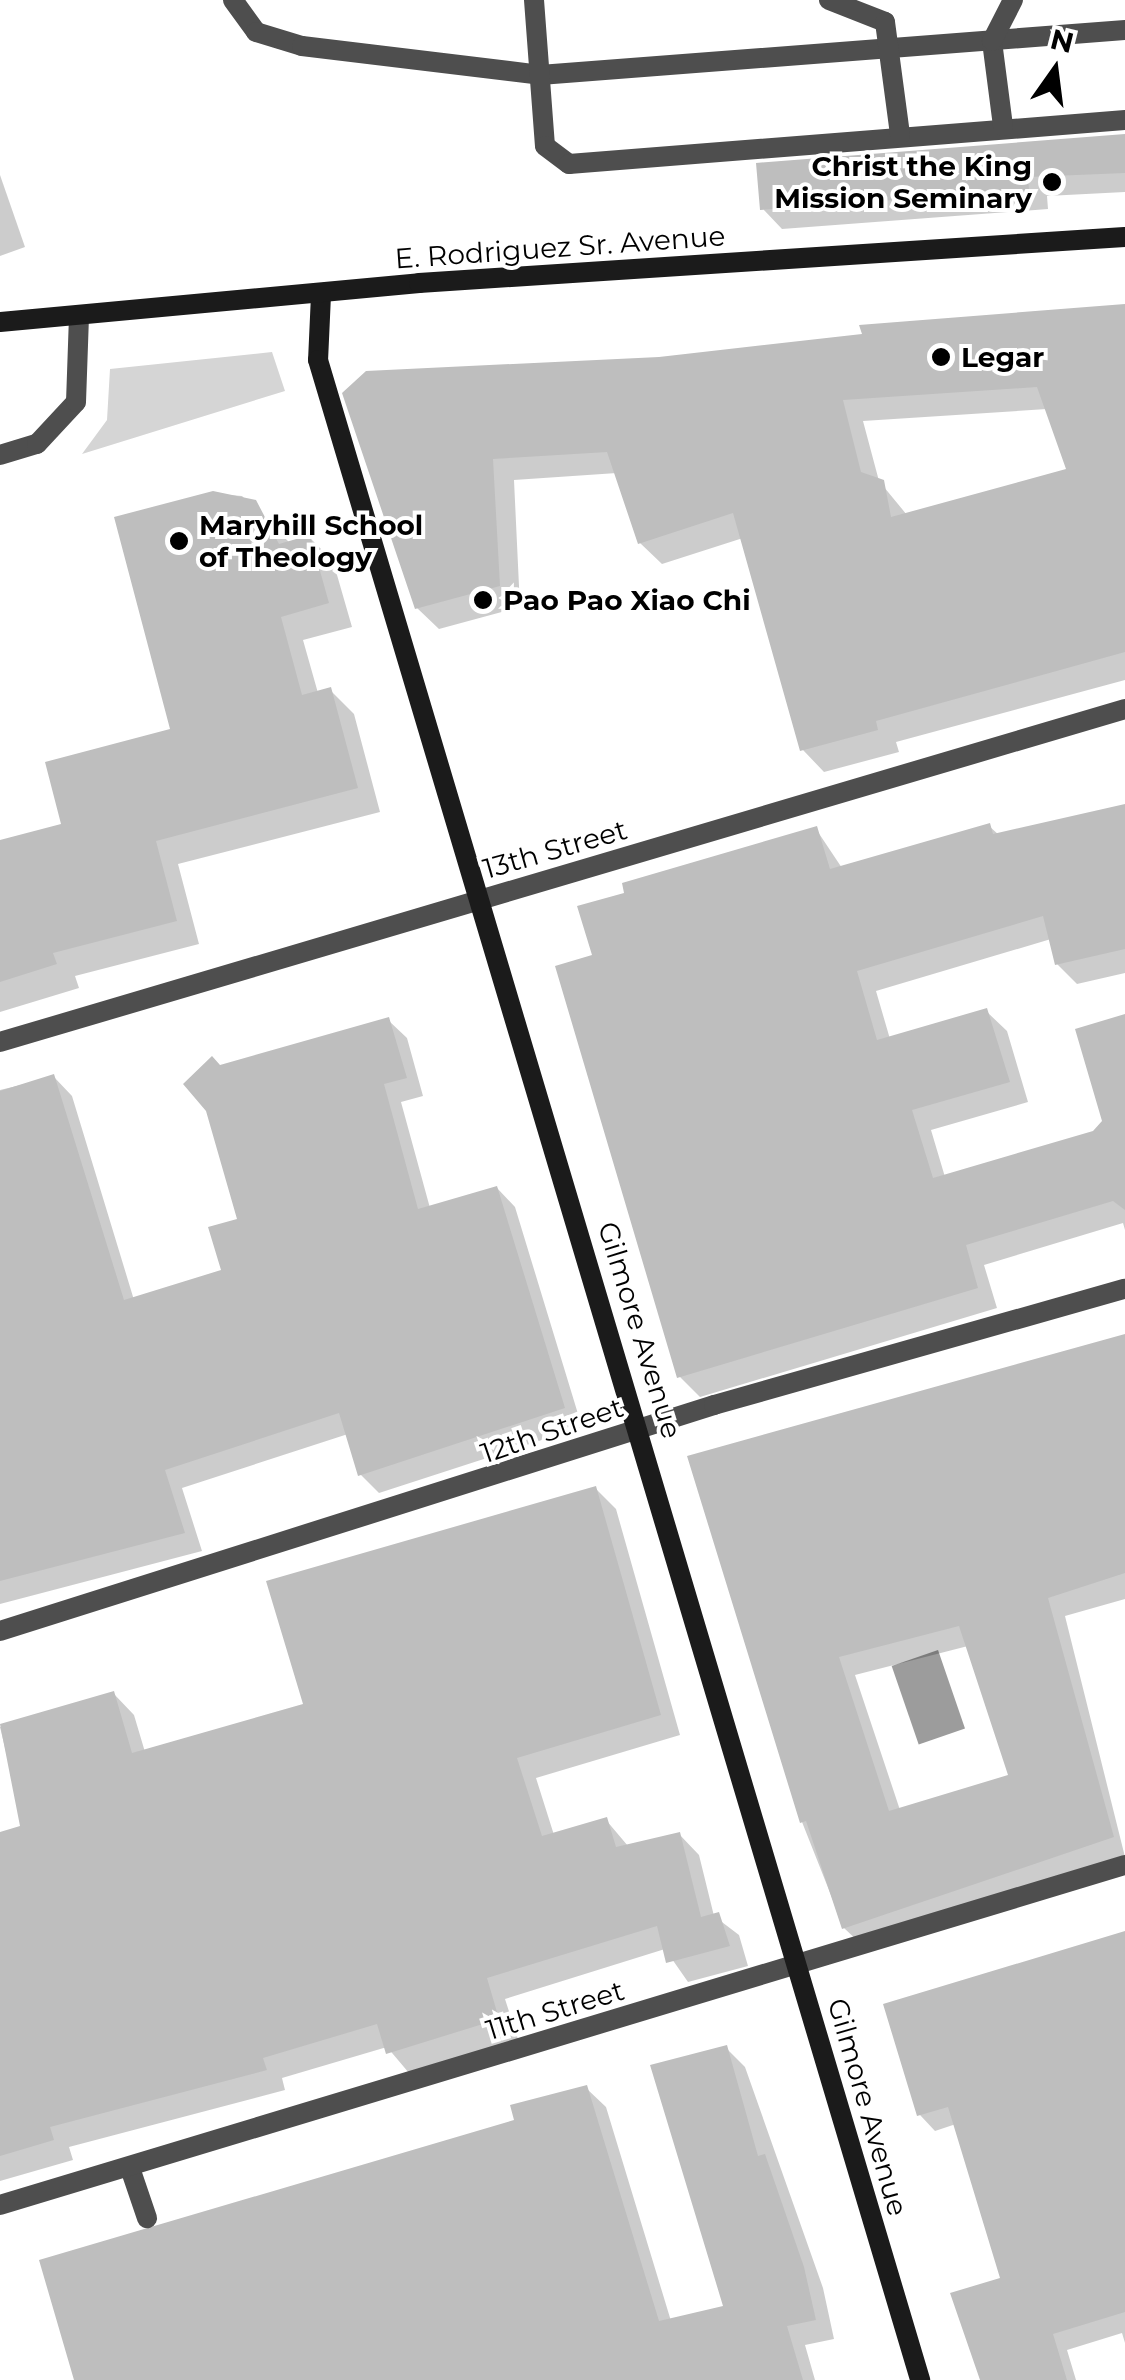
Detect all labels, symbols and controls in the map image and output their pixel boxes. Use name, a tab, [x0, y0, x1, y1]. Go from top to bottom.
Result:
north arrow	[1005, 20, 1105, 120]
text: N	[1047, 22, 1077, 60]
place label: Christ the King Mission Seminary	[774, 149, 1032, 215]
marker: Christ the King Mission Seminary	[1041, 171, 1063, 193]
street label: E. Rodriguez Sr. Avenue	[394, 219, 726, 275]
place label: Legar	[961, 340, 1044, 374]
marker: Legar	[930, 346, 952, 368]
place label: Maryhill School of Theology	[199, 508, 423, 574]
marker: Maryhill School of Theology	[168, 530, 190, 552]
place label: Pao Pao Xiao Chi	[503, 583, 751, 617]
marker: Pao Pao Xiao Chi	[472, 589, 494, 611]
street label: 13th Street	[479, 812, 631, 886]
street label: Gilmore Avenue	[591, 1218, 689, 1442]
street label: 12th Street	[476, 1390, 628, 1470]
street label: 11th Street	[482, 1973, 628, 2047]
street label: Gilmore Avenue	[821, 1994, 915, 2220]

